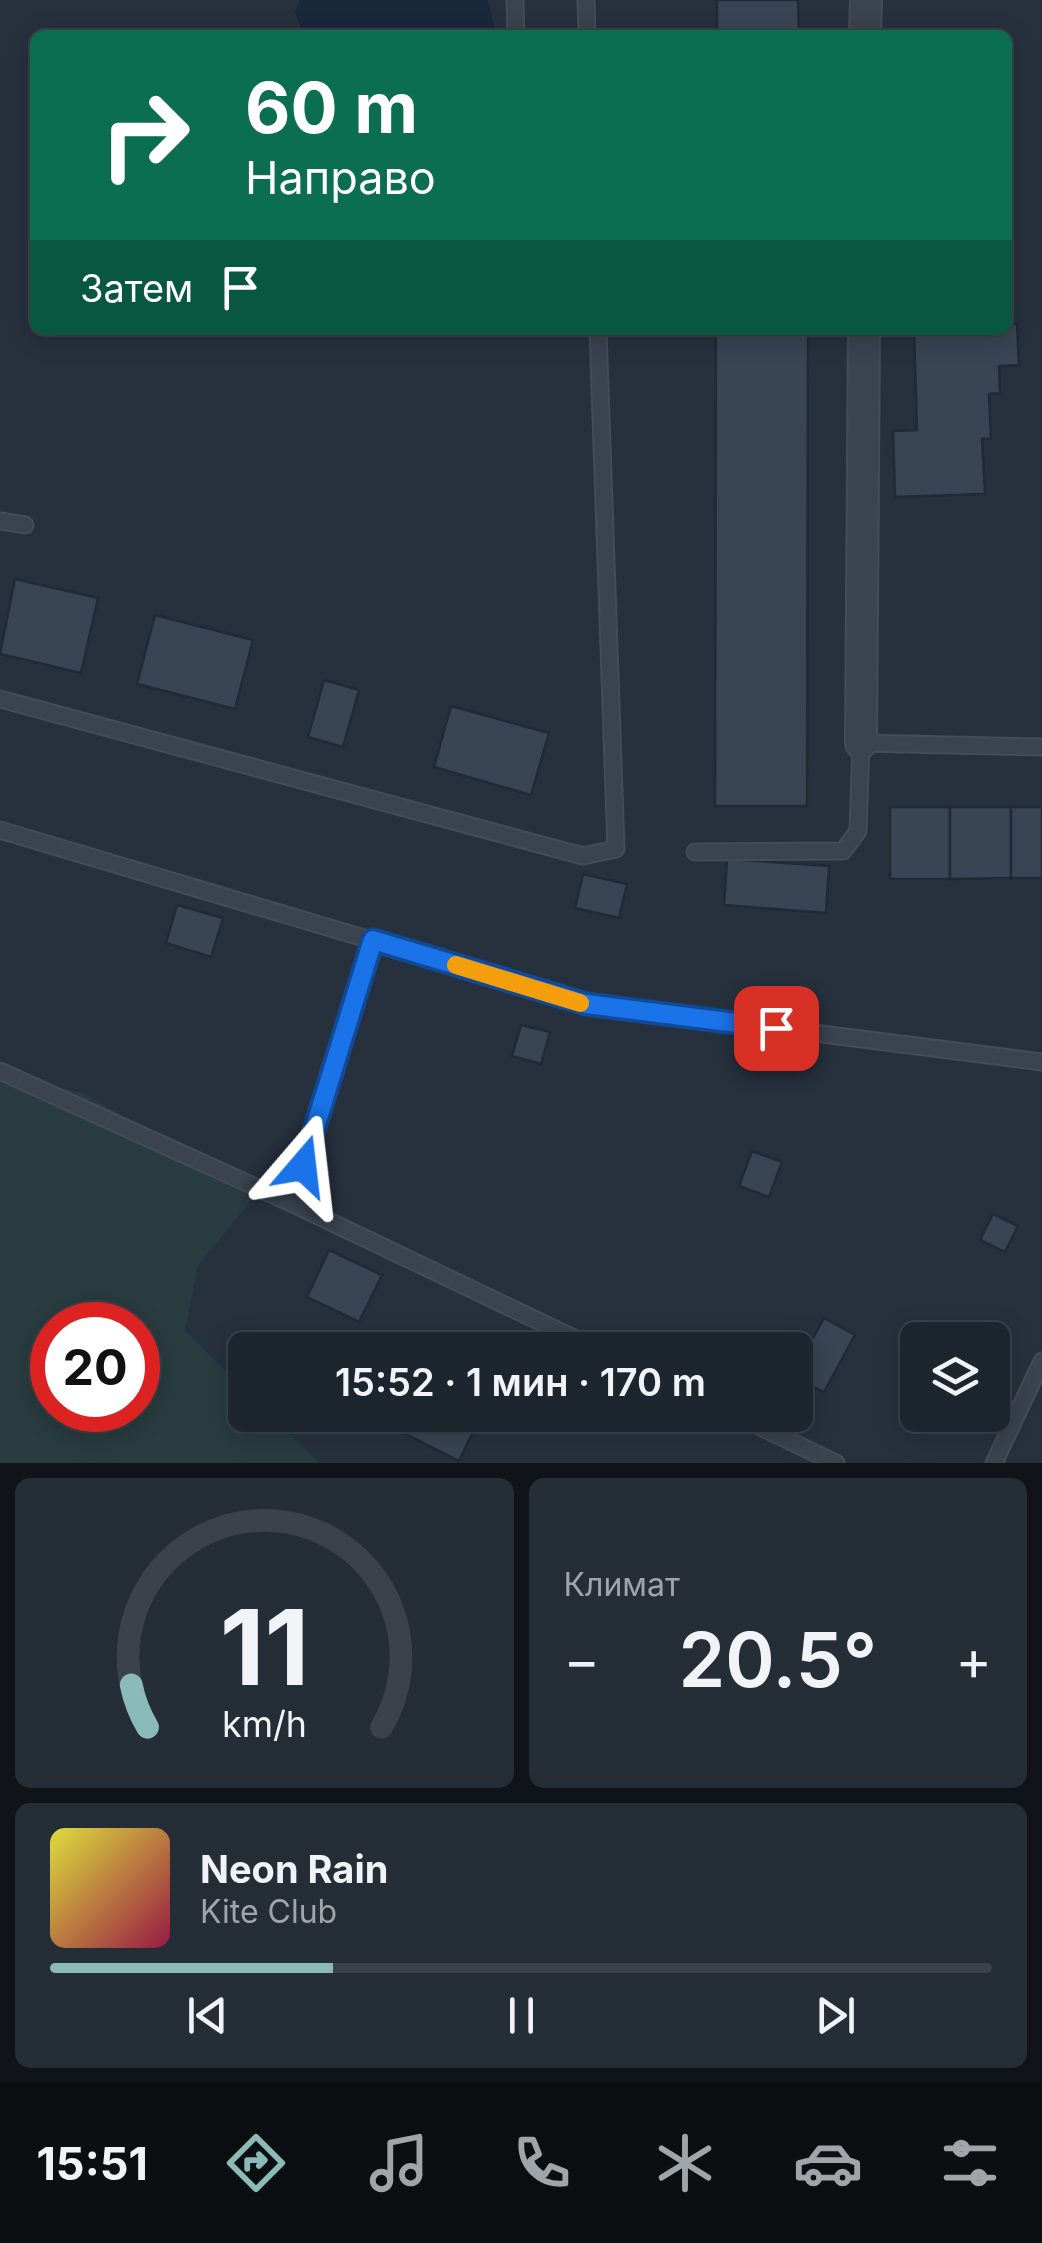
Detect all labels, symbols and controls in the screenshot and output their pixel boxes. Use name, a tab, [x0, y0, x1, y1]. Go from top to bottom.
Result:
text: 60 m	[245, 65, 418, 150]
icon: right	[80, 70, 210, 200]
text: Направо	[245, 150, 436, 205]
icon: arrive	[213, 260, 268, 315]
text: Затем	[80, 265, 193, 311]
pin	[734, 986, 819, 1071]
icon: arrive	[749, 1001, 804, 1056]
position arrow	[251, 1114, 355, 1218]
speed limit sign: 20	[30, 1302, 160, 1432]
map controls	[900, 1322, 1010, 1432]
button: layers	[900, 1322, 1010, 1432]
text: 15:52 · 1 мин · 170 m	[335, 1359, 706, 1405]
text: Климат	[564, 1565, 680, 1604]
text: 11	[219, 1584, 309, 1710]
text: 20.5°	[678, 1614, 877, 1705]
text: −	[564, 1627, 600, 1693]
text: +	[956, 1627, 992, 1693]
text: km/h	[222, 1702, 307, 1746]
text: Neon Rain	[200, 1846, 388, 1892]
text: Kite Club	[200, 1892, 337, 1931]
icon: previous	[180, 1988, 235, 2043]
icon: pause	[494, 1988, 549, 2043]
icon: next	[808, 1988, 863, 2043]
icon: directions	[221, 2128, 291, 2198]
icon: music	[364, 2128, 434, 2198]
icon: phone	[507, 2128, 577, 2198]
icon: climate	[650, 2128, 720, 2198]
icon: car	[793, 2128, 863, 2198]
icon: filters	[935, 2128, 1005, 2198]
text: 15:51	[36, 2136, 148, 2191]

